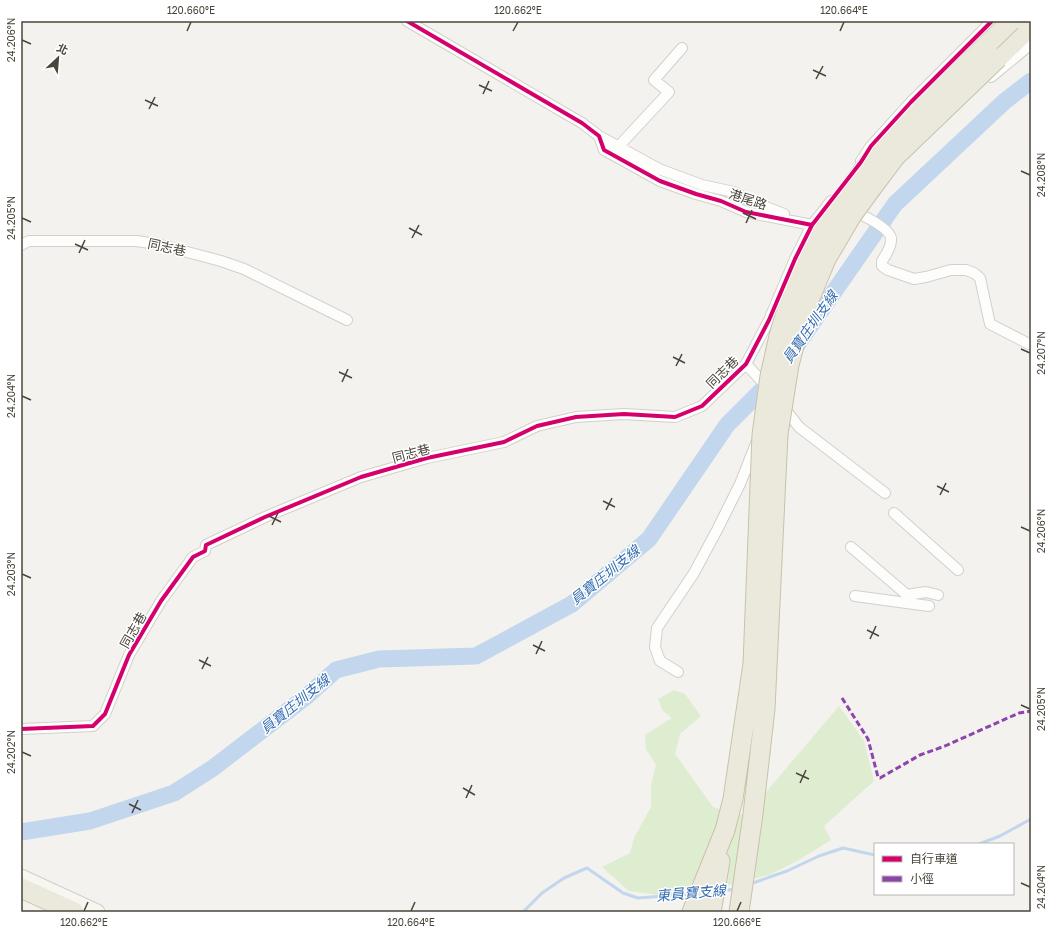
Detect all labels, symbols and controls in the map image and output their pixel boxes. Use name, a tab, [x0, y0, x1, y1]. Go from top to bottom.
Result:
text: 120.660°E	[167, 4, 215, 16]
text: 120.662°E	[494, 4, 542, 16]
text: 120.664°E	[820, 4, 868, 16]
text: 24.206°N	[5, 18, 17, 62]
north arrow	[38, 38, 78, 78]
text: 北	[55, 40, 70, 57]
text: 24.208°N	[1035, 153, 1047, 197]
street label: 港尾路	[727, 185, 769, 213]
text: 24.205°N	[5, 196, 17, 240]
street label: 同志巷	[146, 235, 188, 259]
water label: 員寶庄圳支線	[779, 286, 842, 366]
text: 24.207°N	[1035, 331, 1047, 375]
street label: 同志巷	[703, 353, 741, 391]
text: 24.204°N	[5, 374, 17, 418]
street label: 同志巷	[390, 440, 432, 466]
text: 24.206°N	[1035, 509, 1047, 553]
water label: 員寶庄圳支線	[567, 540, 644, 608]
text: 24.203°N	[5, 552, 17, 596]
street label: 同志巷	[116, 609, 150, 651]
water label: 員寶庄圳支線	[257, 669, 334, 737]
text: 24.205°N	[1035, 687, 1047, 731]
text: 24.202°N	[5, 730, 17, 774]
legend	[874, 843, 1014, 895]
text: 自行車道	[910, 851, 958, 866]
text: 24.204°N	[1035, 865, 1047, 909]
text: 小徑	[910, 871, 934, 886]
water label: 東員寶支線	[655, 881, 729, 904]
text: 120.662°E	[60, 916, 108, 928]
text: 120.664°E	[387, 916, 435, 928]
text: 120.666°E	[713, 916, 761, 928]

